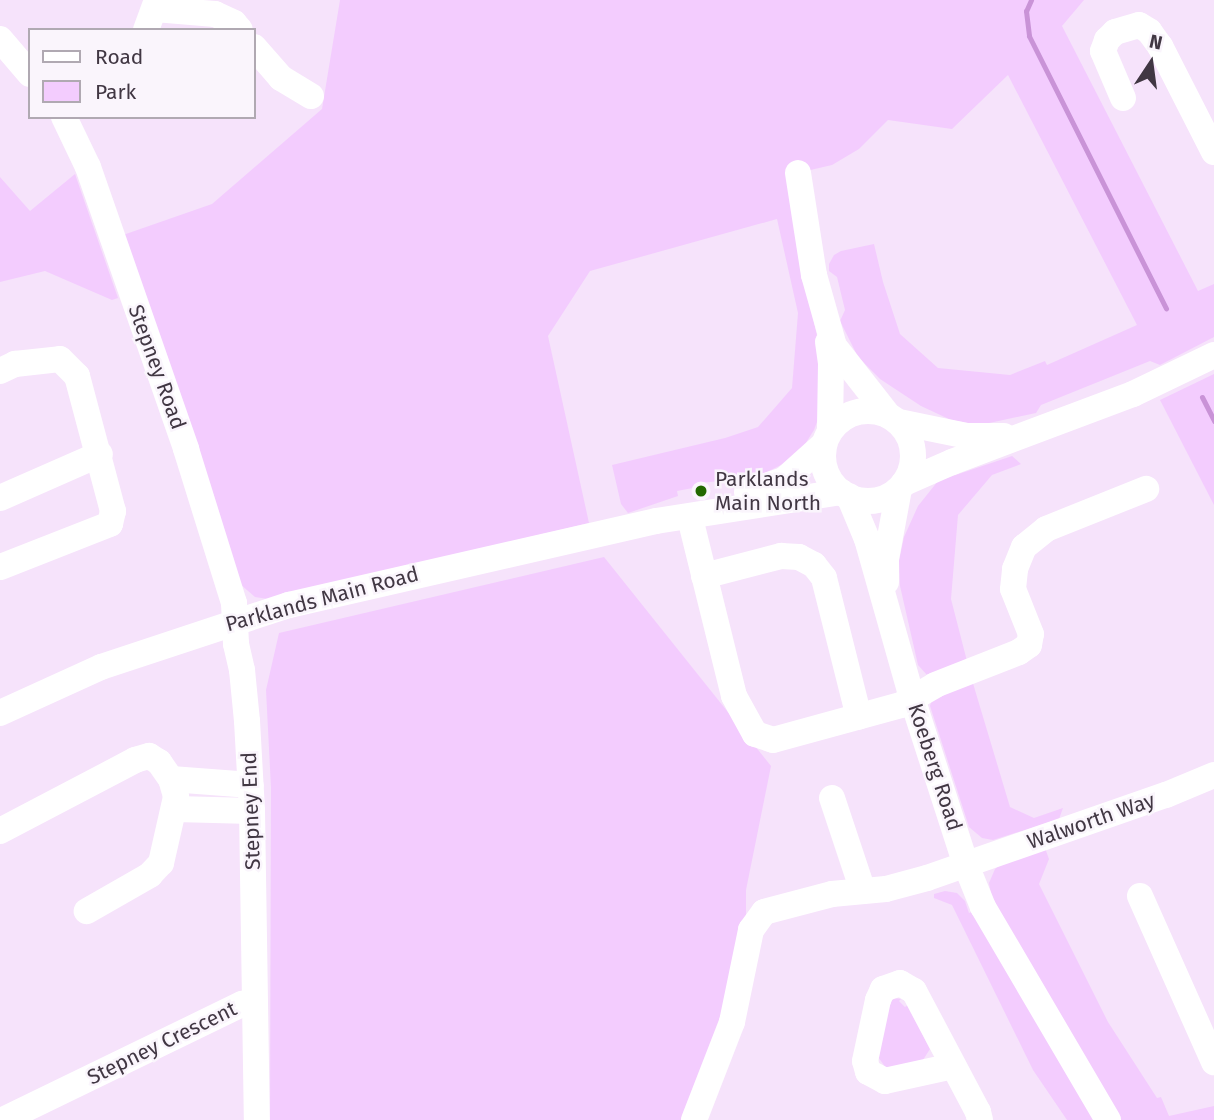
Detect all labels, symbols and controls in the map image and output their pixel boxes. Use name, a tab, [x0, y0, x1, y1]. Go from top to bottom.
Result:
legend	[28, 28, 256, 119]
north arrow	[1116, 28, 1186, 98]
text: N	[1147, 29, 1165, 55]
text: Road	[95, 44, 143, 70]
text: Park	[95, 79, 136, 105]
street label: Stepney Road	[123, 301, 191, 433]
place label: Parklands Main North	[715, 466, 821, 516]
marker: Parklands Main North	[693, 483, 709, 499]
street label: Parklands Main Road	[223, 561, 421, 637]
street label: Koeberg Road	[903, 700, 967, 834]
street label: Stepney End	[236, 752, 266, 870]
street label: Walworth Way	[1024, 787, 1158, 855]
street label: Stepney Crescent	[83, 996, 241, 1090]

